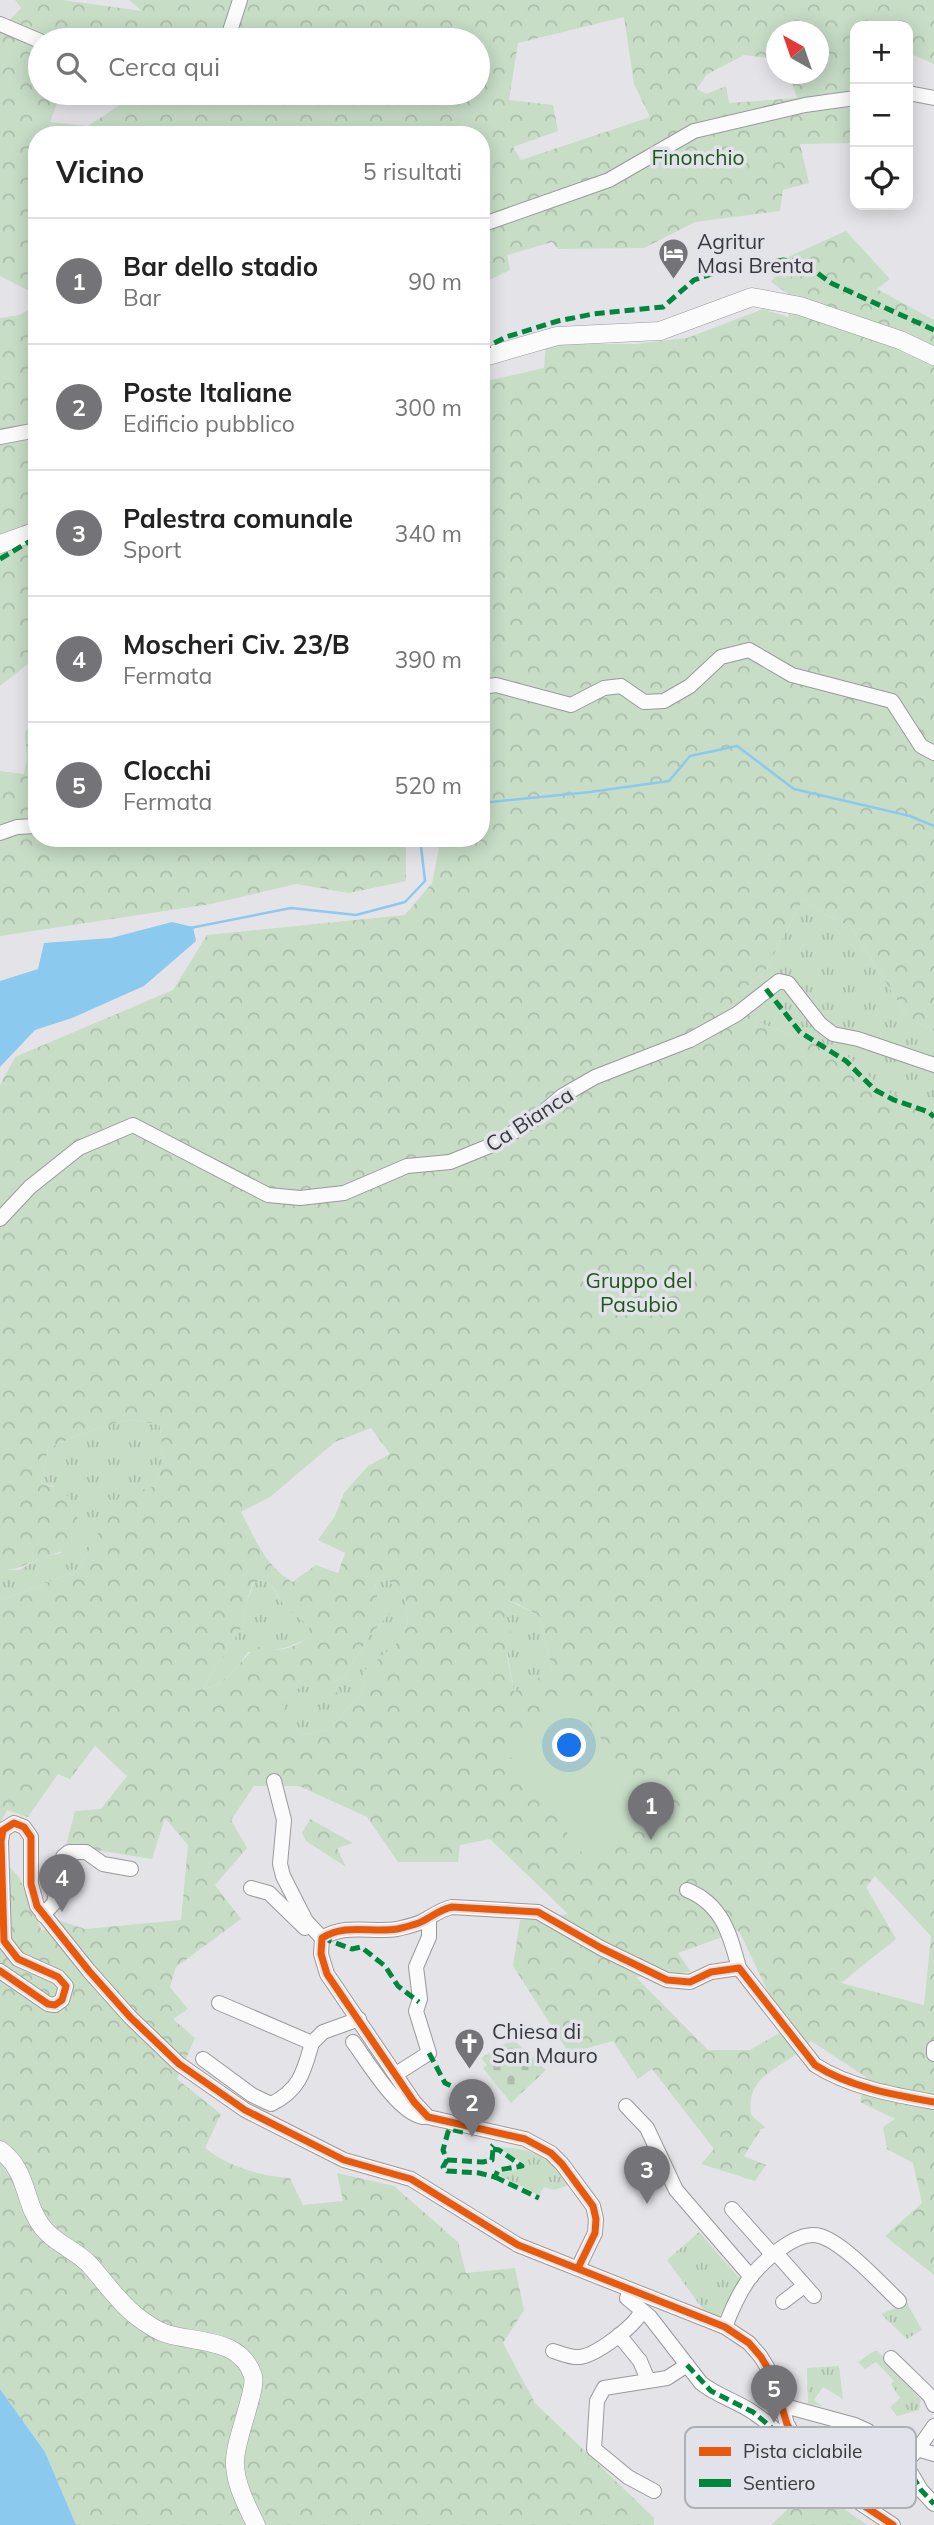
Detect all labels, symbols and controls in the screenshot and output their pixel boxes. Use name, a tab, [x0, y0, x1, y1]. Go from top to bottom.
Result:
north arrow	[766, 21, 829, 84]
map controls	[850, 21, 913, 210]
button: +	[850, 21, 913, 84]
search box	[28, 28, 490, 105]
icon: search	[52, 48, 90, 86]
text: Cerca qui	[108, 50, 220, 83]
button: −	[850, 84, 913, 147]
park label: Finonchio	[651, 144, 745, 170]
button: locate	[850, 147, 913, 210]
text: Vicino	[56, 153, 144, 191]
text: 5 risultati	[363, 157, 462, 186]
place label: Agritur Masi Brenta	[697, 228, 814, 278]
hotel icon: Agritur Masi Brenta	[657, 236, 691, 280]
text: Bar dello stadio	[123, 250, 318, 283]
text: 1	[72, 267, 86, 296]
text: 90 m	[408, 267, 462, 296]
text: Bar	[123, 283, 161, 312]
text: Poste Italiane	[123, 376, 292, 409]
text: 2	[72, 393, 86, 422]
text: 300 m	[394, 393, 462, 422]
text: Edificio pubblico	[123, 409, 295, 438]
text: Palestra comunale	[123, 502, 353, 535]
text: 3	[72, 519, 86, 548]
text: 340 m	[394, 519, 462, 548]
text: Sport	[123, 535, 181, 564]
text: Moscheri Civ. 23/B	[123, 628, 350, 661]
text: 4	[72, 645, 86, 674]
text: 390 m	[394, 645, 462, 674]
text: Fermata	[123, 661, 212, 690]
text: Clocchi	[123, 754, 211, 787]
text: 5	[72, 771, 86, 800]
text: 520 m	[394, 771, 462, 800]
text: Fermata	[123, 787, 212, 816]
street label: Ca Bianca	[480, 1081, 578, 1157]
park label: Gruppo del Pasubio	[586, 1267, 692, 1317]
your location	[552, 1728, 586, 1762]
pin: 1	[628, 1782, 674, 1840]
pin: 4	[39, 1854, 85, 1912]
place label: Chiesa di San Mauro	[492, 2018, 598, 2068]
church icon: Chiesa di San Mauro	[452, 2026, 486, 2070]
pin: 2	[449, 2079, 495, 2137]
pin: 3	[624, 2146, 670, 2204]
pin: 5	[751, 2365, 797, 2423]
legend	[685, 2427, 916, 2508]
text: Pista ciclabile	[743, 2439, 862, 2463]
text: Sentiero	[743, 2471, 815, 2495]

